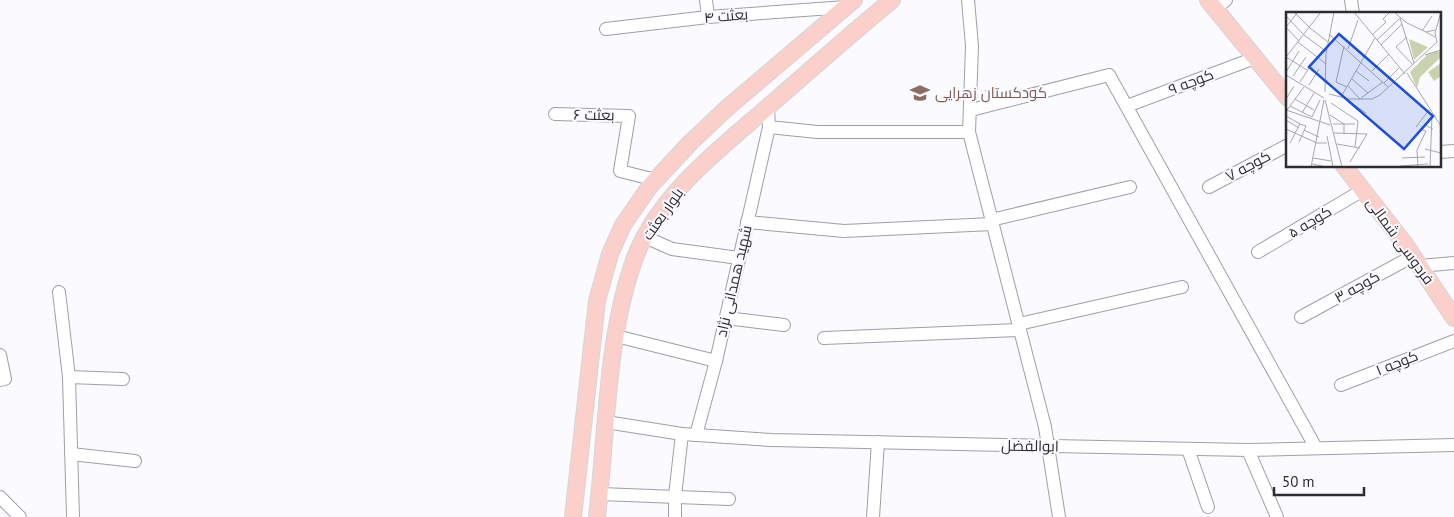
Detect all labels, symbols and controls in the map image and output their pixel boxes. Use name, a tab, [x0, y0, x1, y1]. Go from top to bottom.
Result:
street label: بعثت ۴	[703, 4, 749, 27]
inset map	[1286, 12, 1442, 168]
street label: کوچه ۹	[1166, 64, 1216, 100]
school or university icon: کودکستان زهرایی	[909, 82, 931, 104]
place label: کودکستان زهرایی	[935, 83, 1047, 103]
street label: بعثت ۶	[573, 105, 615, 124]
street label: کوچه ۷	[1222, 146, 1274, 186]
street label: بلوار بعثت	[638, 184, 687, 244]
street label: فردوسی شمالی	[1362, 193, 1438, 289]
street label: کوچه ۵	[1285, 201, 1335, 243]
street label: شهید همدانی نژاد	[711, 223, 757, 339]
street label: کوچه ۳	[1331, 266, 1383, 308]
street label: کوچه ۱	[1373, 346, 1421, 380]
street label: ابوالفضل	[1001, 435, 1059, 457]
scale bar	[1274, 464, 1364, 496]
text: 50 m	[1282, 472, 1315, 491]

